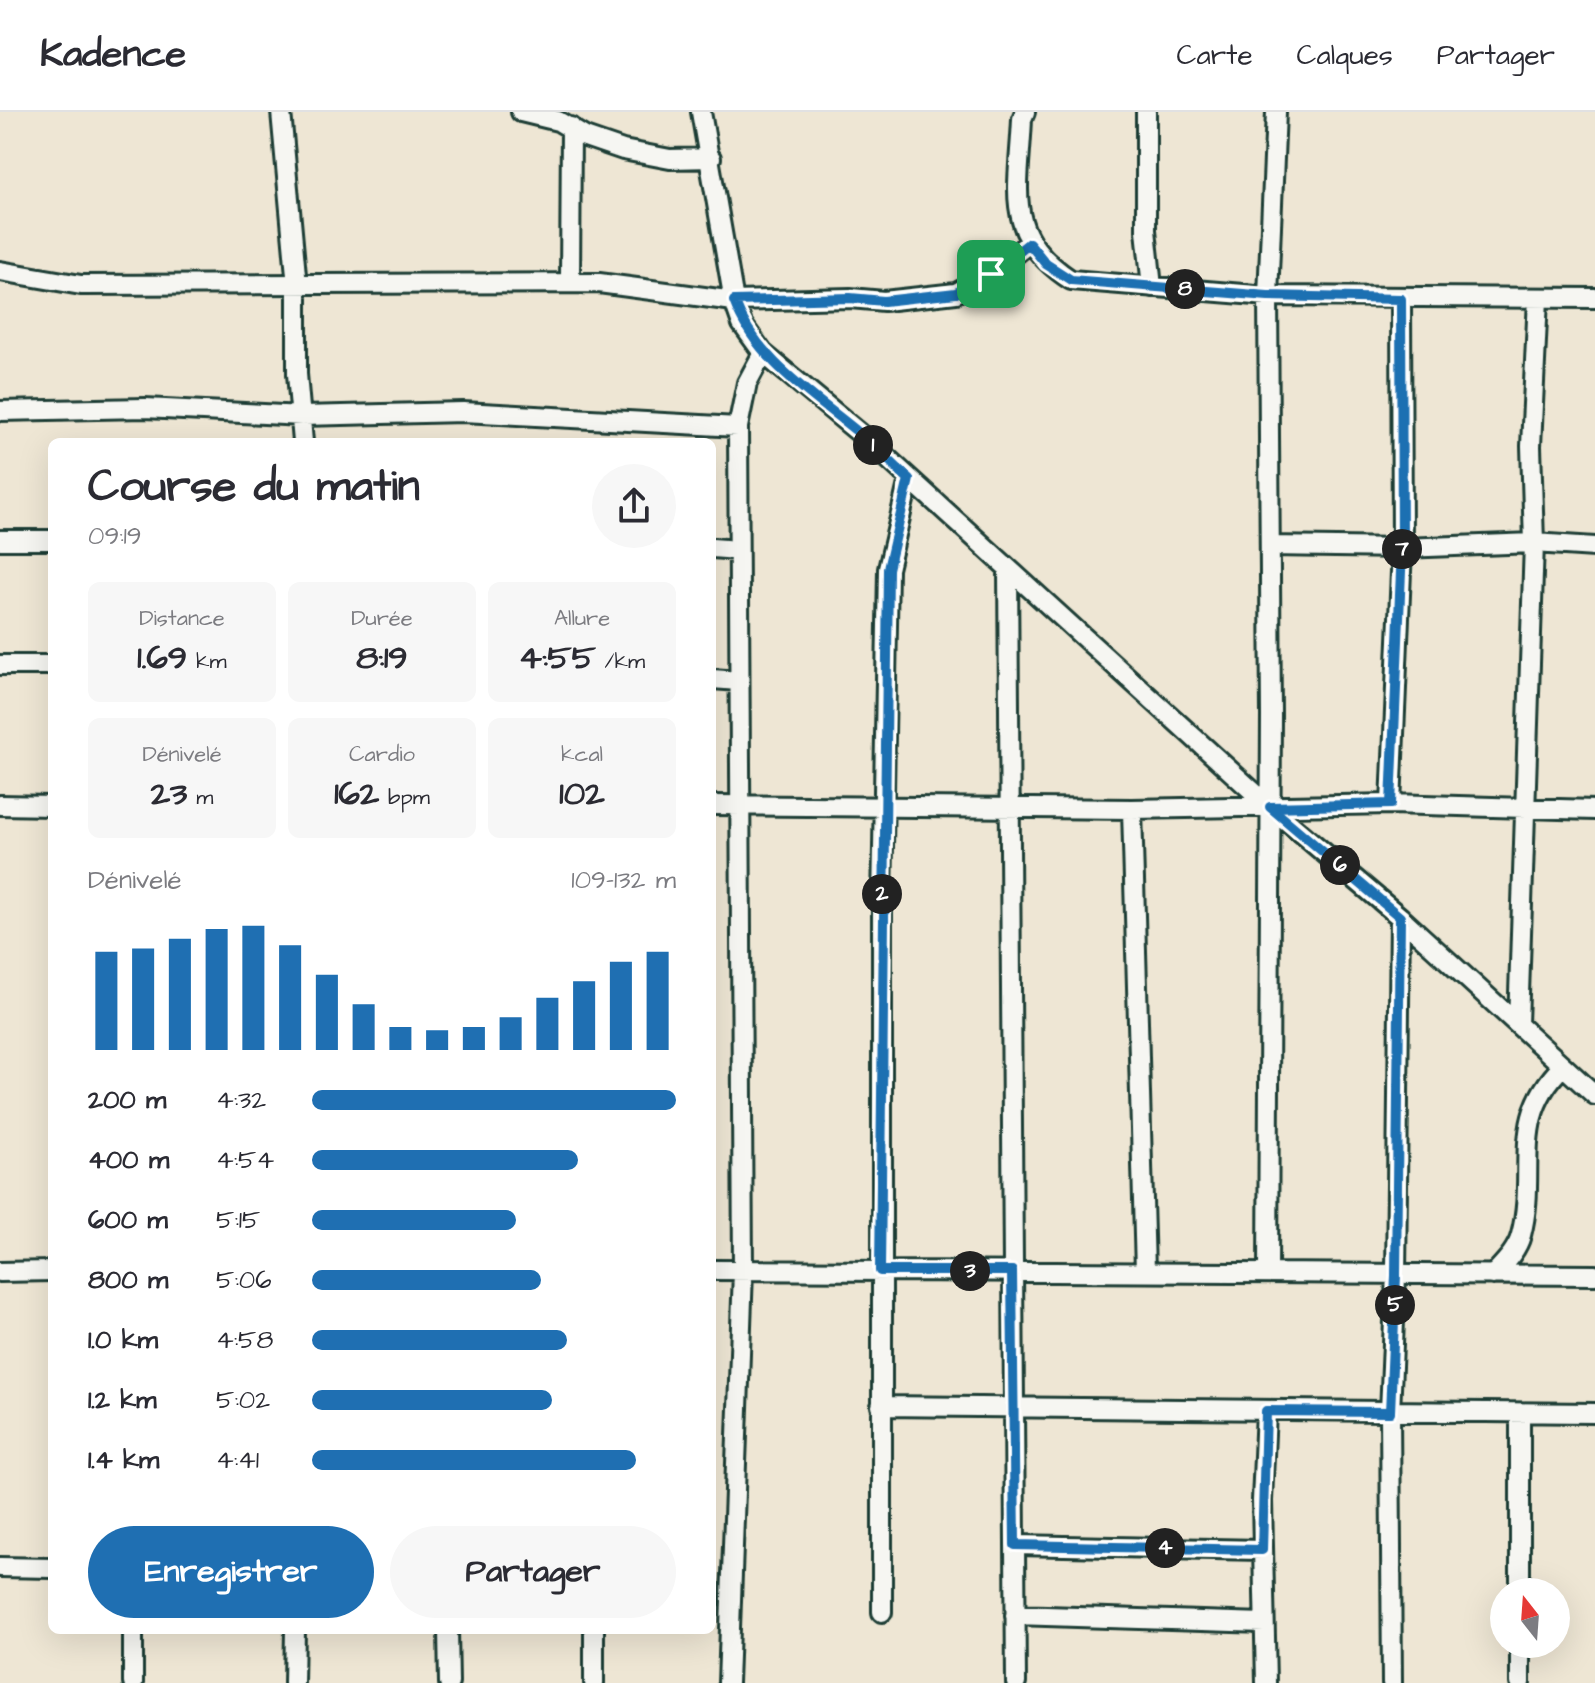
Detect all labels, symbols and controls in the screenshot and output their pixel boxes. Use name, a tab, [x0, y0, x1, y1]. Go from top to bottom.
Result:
text: Kadence	[40, 29, 186, 81]
text: Carte	[1177, 36, 1253, 75]
text: Calques	[1297, 36, 1393, 75]
text: Partager	[1437, 36, 1555, 75]
pin	[957, 240, 1025, 308]
icon: arrive	[969, 252, 1013, 296]
pin: 8	[1165, 269, 1205, 309]
text: 8	[1178, 273, 1192, 304]
pin: 1	[853, 425, 893, 465]
text: 1	[872, 429, 874, 460]
text: Course du matin	[88, 457, 420, 518]
button: share	[592, 464, 676, 548]
text: 09:19	[88, 518, 142, 554]
pin: 7	[1382, 529, 1422, 569]
text: 7	[1395, 533, 1409, 564]
text: Distance	[139, 603, 225, 634]
text: Durée	[351, 603, 413, 634]
text: Allure	[554, 603, 610, 634]
text: 1.69	[137, 634, 187, 682]
text: 8:19	[356, 634, 408, 682]
text: 4:55	[519, 634, 596, 682]
text: km	[187, 646, 227, 677]
text: /km	[596, 646, 645, 677]
text: Dénivelé	[142, 739, 222, 770]
text: Cardio	[349, 739, 415, 770]
text: kcal	[561, 739, 603, 770]
text: 23	[151, 770, 187, 818]
text: 162	[334, 770, 379, 818]
text: 102	[559, 770, 605, 818]
text: m	[187, 782, 213, 813]
text: bpm	[379, 782, 430, 813]
pin: 6	[1320, 845, 1360, 885]
text: 6	[1333, 849, 1347, 880]
text: Dénivelé	[88, 862, 182, 898]
text: 109–132 m	[571, 862, 676, 898]
pin: 2	[862, 874, 902, 914]
text: 2	[876, 878, 888, 909]
text: 200 m	[88, 1082, 166, 1118]
text: 4:32	[216, 1082, 266, 1118]
text: 400 m	[88, 1142, 169, 1178]
text: 4:54	[216, 1142, 274, 1178]
text: 600 m	[88, 1202, 168, 1238]
text: 5:15	[216, 1202, 260, 1238]
pin: 3	[950, 1251, 990, 1291]
text: 3	[964, 1255, 976, 1286]
text: 800 m	[88, 1262, 168, 1298]
text: 5:06	[216, 1262, 271, 1298]
pin: 5	[1375, 1285, 1415, 1325]
text: 5	[1387, 1289, 1403, 1320]
text: 1.0 km	[88, 1322, 158, 1358]
text: 4:58	[216, 1322, 273, 1358]
text: 1.2 km	[88, 1382, 156, 1418]
text: 5:02	[216, 1382, 270, 1418]
text: 1.4 km	[88, 1442, 159, 1478]
text: 4:41	[216, 1442, 259, 1478]
button: Enregistrer	[88, 1526, 374, 1618]
button: Partager	[390, 1526, 676, 1618]
pin: 4	[1145, 1528, 1185, 1568]
text: 4	[1158, 1532, 1172, 1563]
north arrow	[1490, 1578, 1570, 1658]
map controls	[1490, 1578, 1570, 1658]

